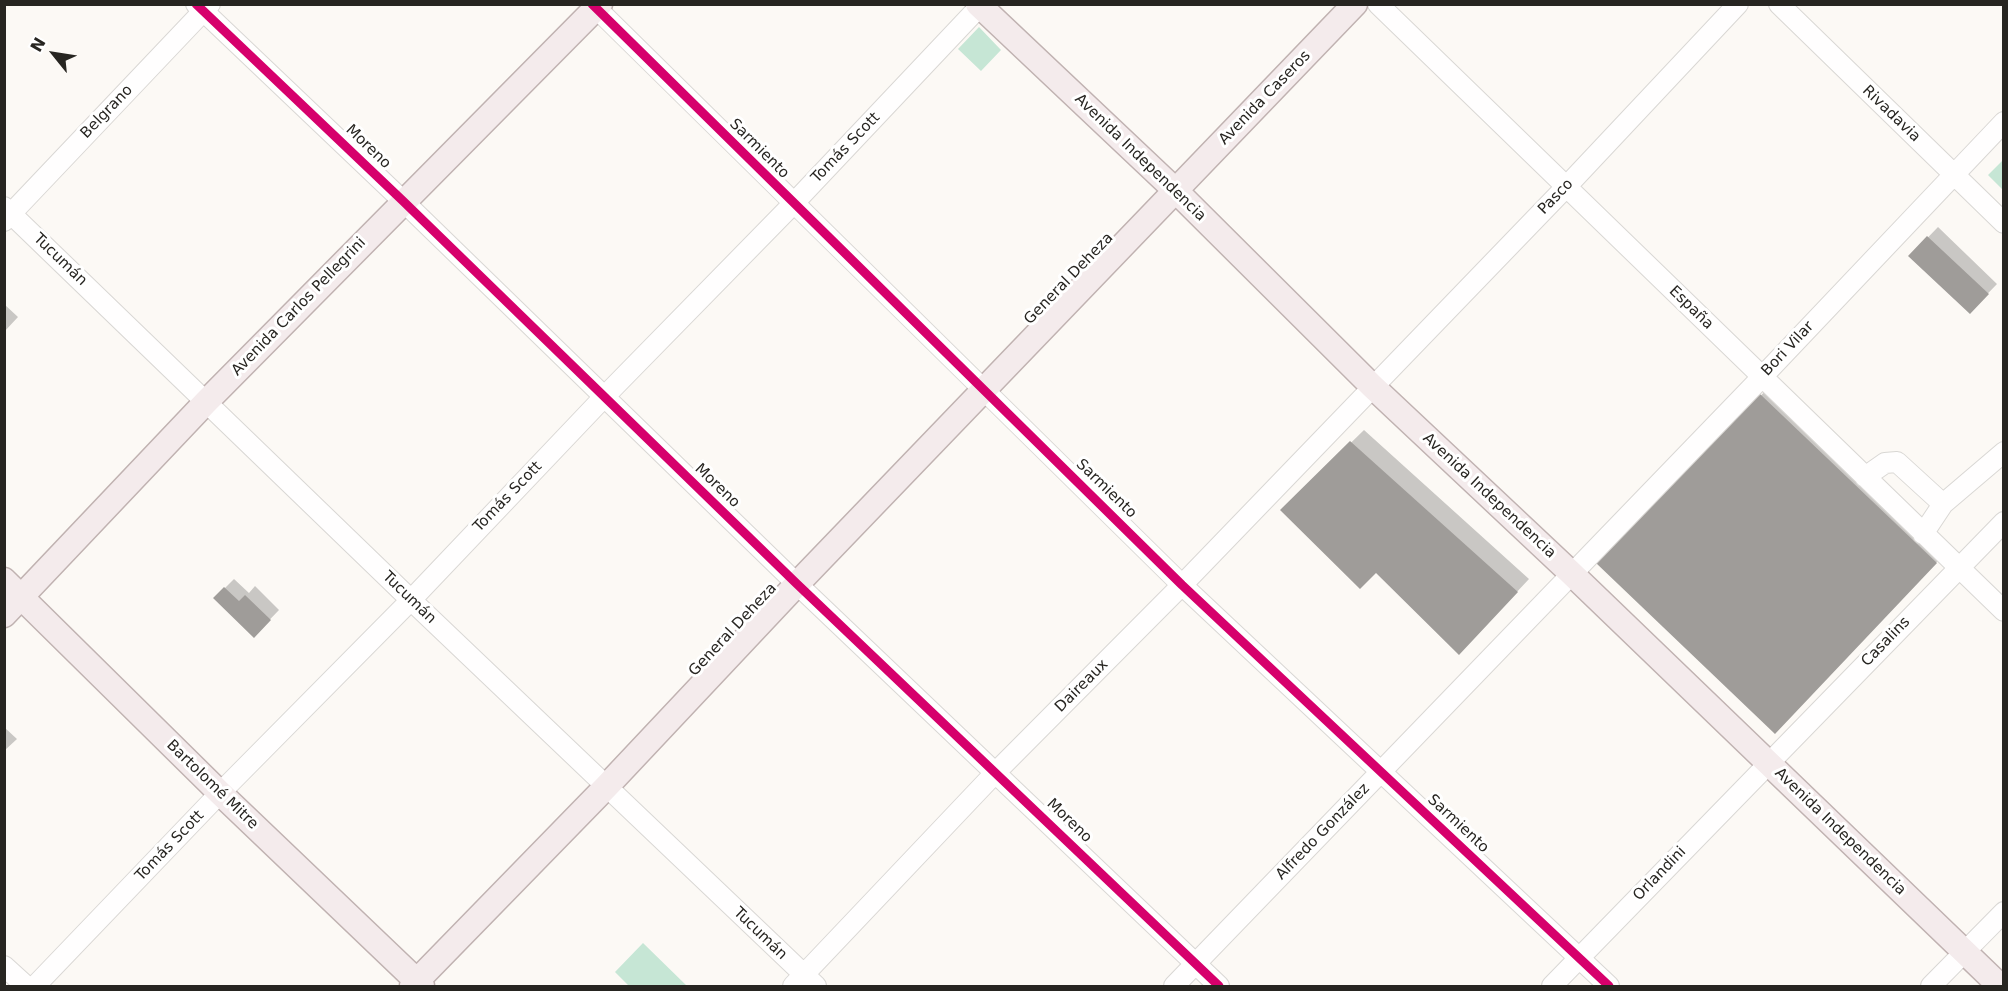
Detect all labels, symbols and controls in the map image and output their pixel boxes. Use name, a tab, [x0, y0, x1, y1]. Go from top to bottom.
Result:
north arrow	[24, 24, 84, 84]
text: N	[26, 34, 50, 55]
street label: Avenida Caseros	[1215, 47, 1315, 149]
street label: Belgrano	[77, 82, 137, 142]
street label: Rivadavia	[1858, 82, 1924, 146]
street label: Avenida Independencia	[1071, 91, 1209, 225]
street label: Tomás Scott	[808, 109, 884, 187]
street label: Sarmiento	[725, 115, 793, 183]
street label: Moreno	[342, 121, 394, 173]
street label: Pasco	[1535, 175, 1577, 219]
street label: General Deheza	[1021, 229, 1117, 329]
street label: Tucumán	[29, 230, 91, 290]
street label: Avenida Carlos Pellegrini	[228, 234, 370, 380]
street label: España	[1665, 283, 1717, 333]
street label: Bori Vilar	[1758, 318, 1818, 380]
street label: Avenida Independencia	[1419, 430, 1559, 562]
street label: Sarmiento	[1072, 456, 1140, 522]
street label: Tomás Scott	[470, 458, 546, 536]
street label: Moreno	[691, 460, 743, 512]
street label: Tucumán	[378, 568, 440, 628]
street label: General Deheza	[685, 580, 781, 680]
street label: Casalins	[1858, 613, 1914, 671]
street label: Daireaux	[1052, 656, 1112, 716]
street label: Bartolomé Mitre	[162, 737, 262, 833]
street label: Avenida Independencia	[1771, 765, 1909, 899]
street label: Alfredo González	[1272, 780, 1374, 884]
street label: Sarmiento	[1424, 791, 1492, 857]
street label: Moreno	[1043, 795, 1095, 847]
street label: Tomás Scott	[132, 807, 208, 885]
street label: Orlandini	[1630, 843, 1690, 905]
street label: Tucumán	[729, 904, 791, 964]

